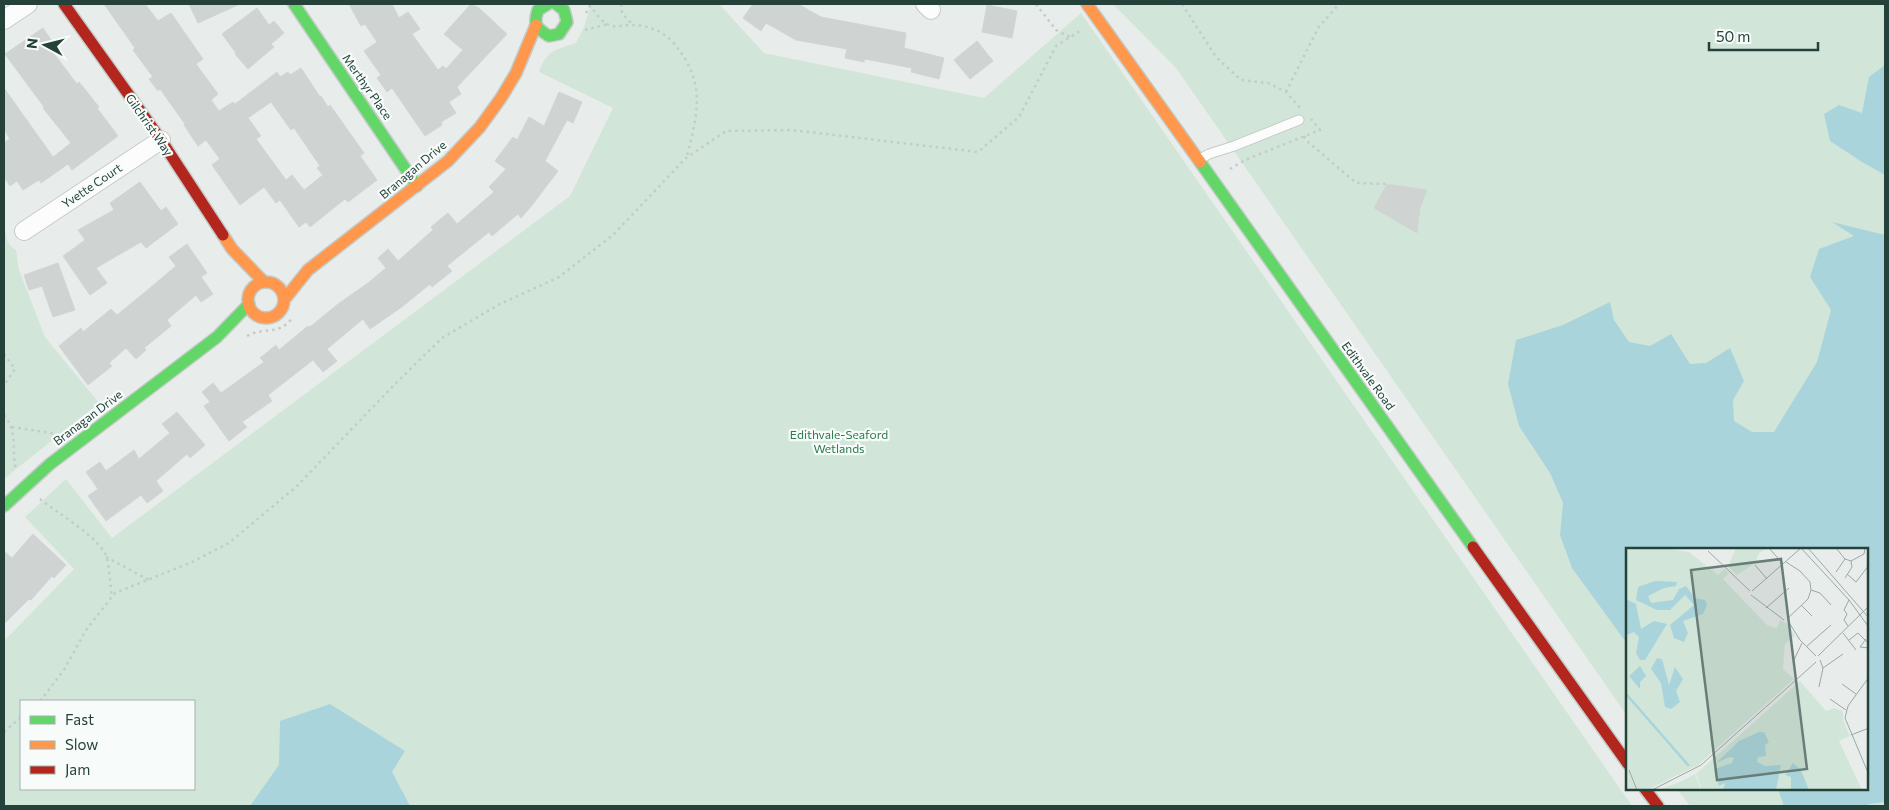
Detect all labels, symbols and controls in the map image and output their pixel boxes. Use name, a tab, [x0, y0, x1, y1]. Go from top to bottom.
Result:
north arrow	[20, 20, 70, 70]
scale bar	[1709, 20, 1818, 52]
text: 50 m	[1716, 27, 1750, 45]
text: N	[23, 37, 41, 50]
street label: Merthyr Place	[340, 51, 396, 122]
street label: Gilchrist Way	[123, 91, 176, 158]
street label: Branagan Drive	[376, 137, 449, 201]
street label: Yvette Court	[59, 160, 124, 210]
street label: Edithvale Road	[1339, 339, 1398, 412]
street label: Branagan Drive	[50, 387, 125, 448]
park label: Edithvale-Seaford Wetlands	[790, 427, 888, 455]
inset map	[1626, 548, 1869, 790]
legend	[20, 700, 195, 790]
text: Fast	[65, 710, 94, 728]
text: Slow	[65, 735, 98, 753]
text: Jam	[65, 760, 90, 778]

